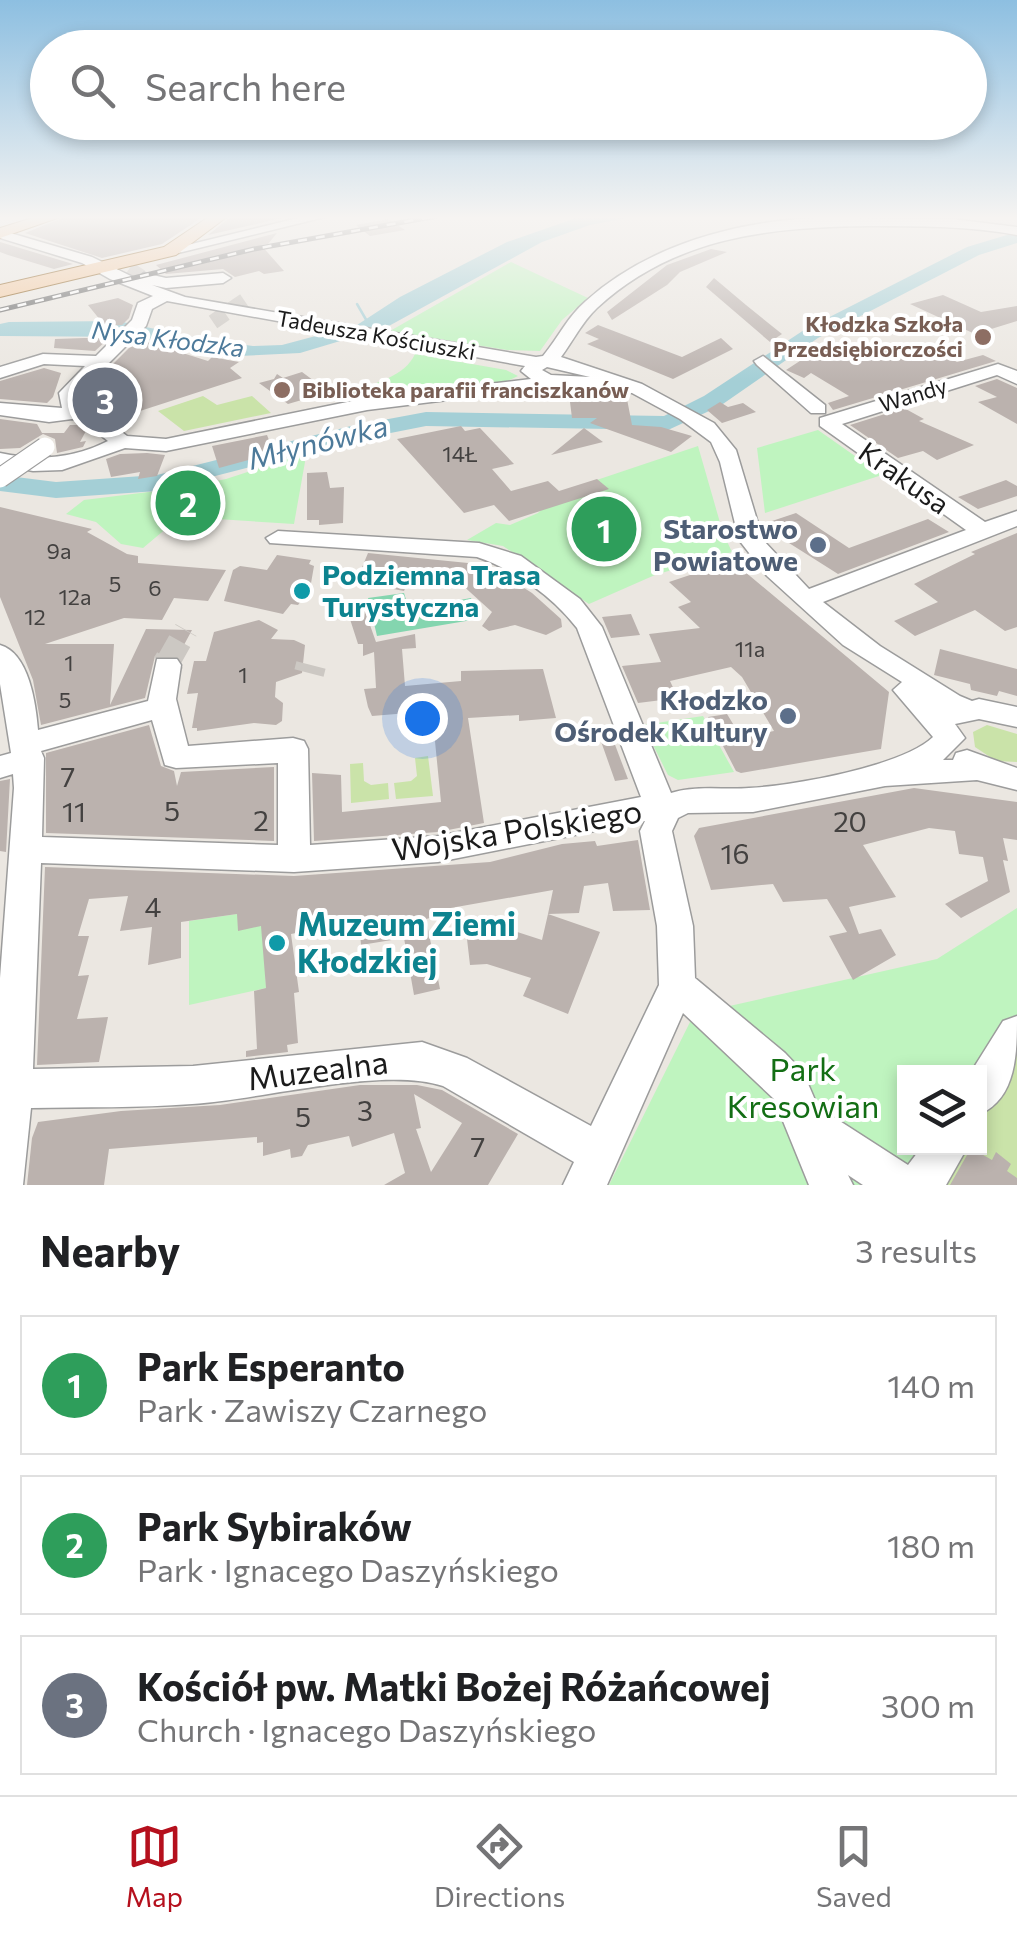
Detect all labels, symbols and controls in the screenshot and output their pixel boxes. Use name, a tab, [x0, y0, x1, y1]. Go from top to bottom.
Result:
search box	[30, 30, 987, 140]
icon: search	[65, 58, 120, 113]
text: Search here	[145, 62, 346, 109]
street label: Tadeusza Kościuszki	[275, 304, 478, 365]
place label: Kłodzka Szkoła Przedsiębiorczości	[773, 310, 963, 362]
water label: Nysa Kłodzka	[90, 314, 246, 362]
marker: Kłodzka Szkoła Przedsiębiorczości	[972, 326, 994, 348]
pin: 3	[72, 362, 138, 438]
street label: Wandy	[876, 371, 950, 418]
place label: Biblioteka parafii franciszkanów	[302, 376, 629, 403]
marker: Biblioteka parafii franciszkanów	[271, 379, 293, 401]
water label: Młynówka	[243, 405, 391, 476]
street label: Krakusa	[853, 434, 956, 521]
house number: 14Ł	[442, 440, 478, 467]
pin: 2	[156, 466, 220, 540]
pin: 1	[572, 492, 636, 566]
place label: Starostwo Powiatowe	[653, 511, 798, 577]
marker: Starostwo Powiatowe	[807, 534, 829, 556]
house number: 9a	[47, 537, 71, 564]
place label: Podziemna Trasa Turystyczna	[322, 557, 541, 623]
house number: 5	[109, 570, 121, 597]
house number: 6	[148, 574, 162, 601]
marker: Podziemna Trasa Turystyczna	[291, 580, 313, 602]
house number: 12a	[58, 583, 92, 610]
house number: 12	[24, 603, 46, 630]
house number: 11a	[735, 635, 765, 662]
house number: 1	[64, 649, 74, 676]
house number: 1	[238, 661, 248, 688]
place label: Kłodzko Ośrodek Kultury	[554, 682, 768, 748]
house number: 5	[59, 686, 71, 713]
your location	[397, 693, 448, 744]
marker: Kłodzko Ośrodek Kultury	[777, 705, 799, 727]
house number: 7	[61, 759, 75, 793]
street label: Wojska Polskiego	[389, 790, 644, 869]
house number: 5	[164, 793, 180, 827]
house number: 11	[62, 794, 86, 828]
house number: 2	[253, 803, 269, 837]
house number: 20	[833, 804, 867, 838]
house number: 16	[721, 836, 749, 870]
house number: 4	[145, 889, 162, 923]
place label: Muzeum Ziemi Kłodzkiej	[297, 903, 516, 980]
marker: Muzeum Ziemi Kłodzkiej	[266, 932, 288, 954]
street label: Muzealna	[245, 1041, 390, 1097]
park label: Park Kresowian	[727, 1048, 879, 1125]
map controls	[897, 1065, 987, 1155]
button: layers	[897, 1065, 987, 1155]
house number: 3	[357, 1093, 373, 1127]
house number: 5	[295, 1099, 311, 1133]
house number: 7	[471, 1129, 485, 1163]
text: Nearby	[40, 1224, 180, 1276]
text: 3 results	[855, 1230, 977, 1270]
text: Park Esperanto	[137, 1342, 405, 1389]
text: 1	[67, 1365, 82, 1405]
text: 140 m	[887, 1365, 975, 1405]
text: Park · Zawiszy Czarnego	[137, 1389, 487, 1429]
text: Park Sybiraków	[137, 1502, 412, 1549]
text: 2	[65, 1525, 84, 1565]
text: 180 m	[887, 1525, 975, 1565]
text: Park · Ignacego Daszyńskiego	[137, 1549, 559, 1589]
text: Kościół pw. Matki Bożej Różańcowej	[137, 1662, 771, 1709]
text: 3	[65, 1685, 84, 1725]
text: 300 m	[881, 1685, 975, 1725]
text: Church · Ignacego Daszyńskiego	[137, 1709, 596, 1749]
tab: Map	[125, 1819, 183, 1913]
tab: Directions	[434, 1819, 565, 1913]
tab: Saved	[816, 1819, 892, 1913]

